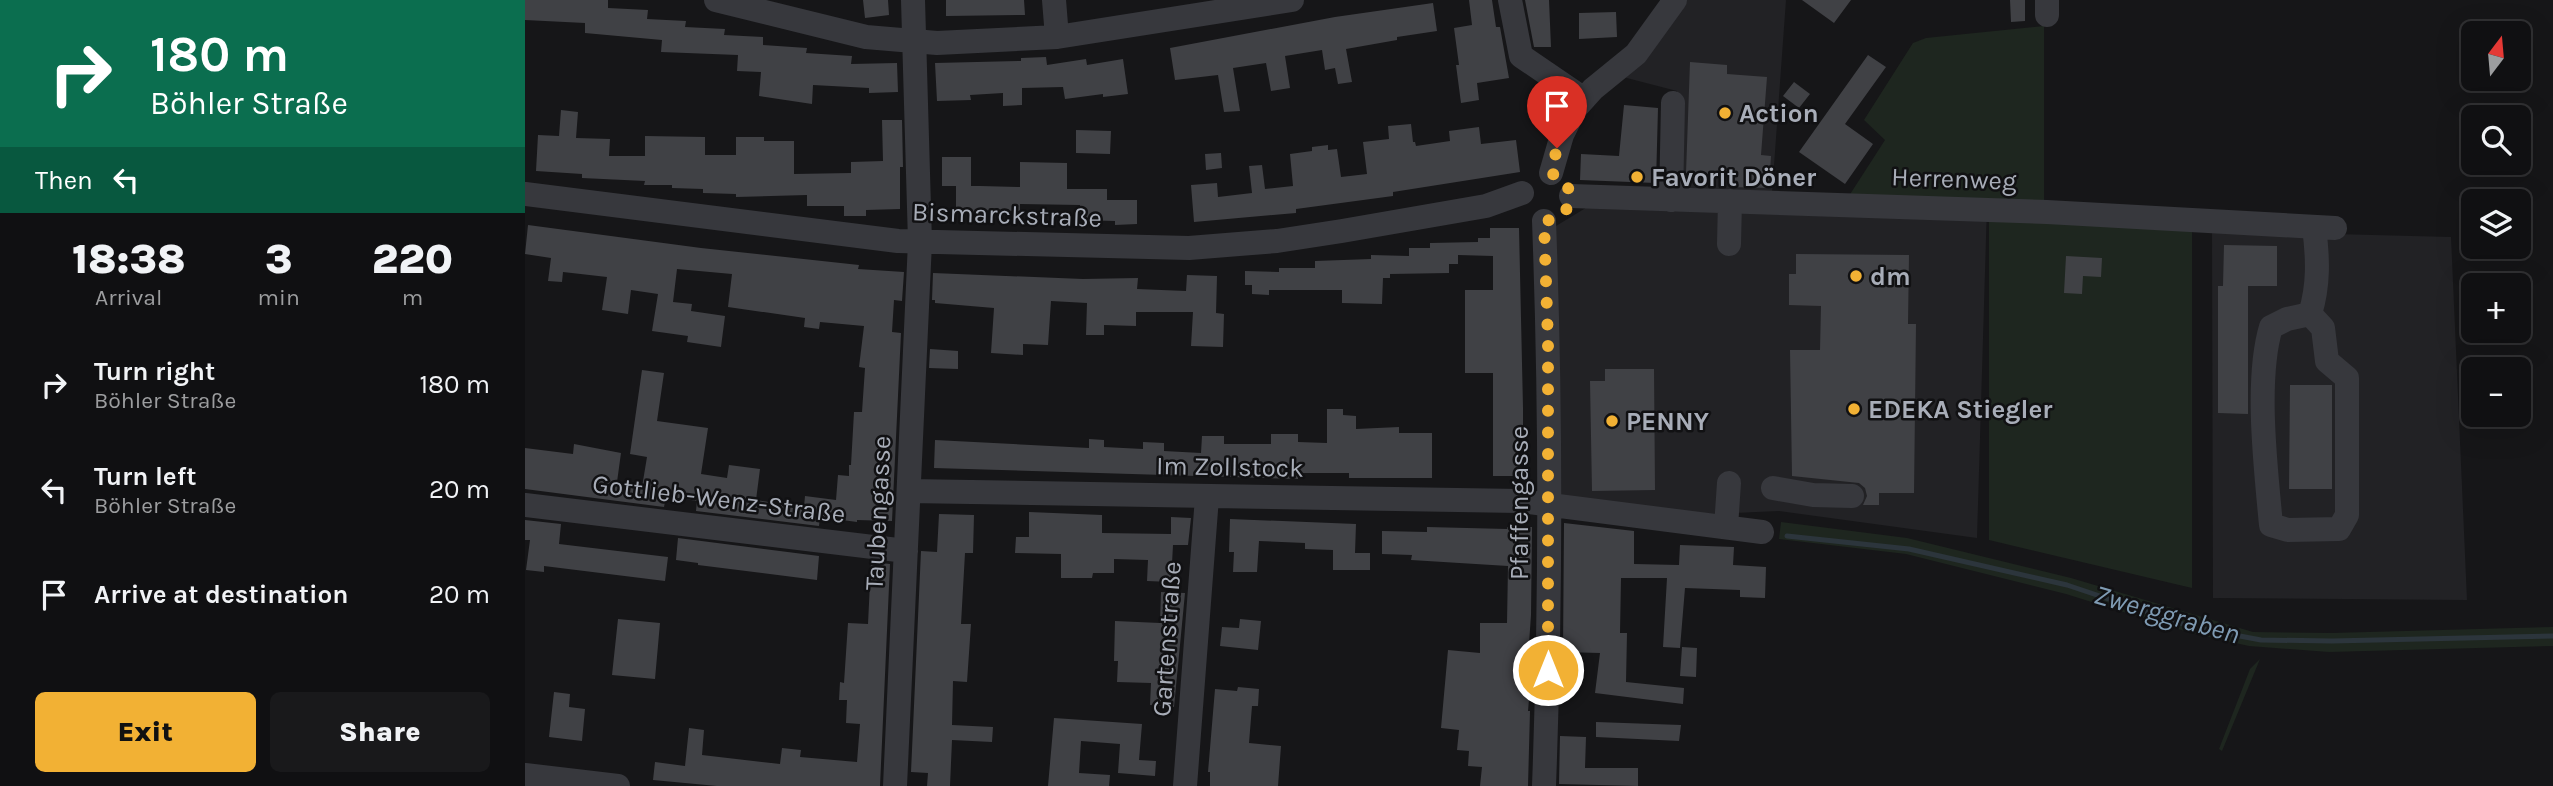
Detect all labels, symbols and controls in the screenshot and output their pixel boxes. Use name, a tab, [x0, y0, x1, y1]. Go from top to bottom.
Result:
north arrow	[2461, 21, 2531, 91]
map controls	[2461, 21, 2531, 427]
text: 180 m	[150, 26, 289, 83]
icon: right	[35, 28, 126, 119]
pin	[1527, 76, 1587, 148]
text: Böhler Straße	[150, 85, 348, 122]
icon: arrive	[1538, 87, 1576, 125]
place label: Action	[1739, 98, 1819, 129]
marker: Action	[1717, 105, 1733, 121]
button: search	[2461, 105, 2531, 175]
icon: left	[107, 161, 145, 199]
street label: Herrenweg	[1891, 161, 2018, 197]
place label: Favorit Döner	[1651, 162, 1817, 193]
text: Then	[35, 165, 93, 196]
marker: Favorit Döner	[1629, 169, 1645, 185]
button: layers	[2461, 189, 2531, 259]
street label: Bismarckstraße	[911, 196, 1103, 234]
text: 18:38	[72, 234, 186, 284]
text: 3	[265, 234, 292, 284]
text: 220	[372, 234, 453, 284]
place label: dm	[1870, 261, 1911, 292]
marker: dm	[1848, 268, 1864, 284]
button: +	[2461, 273, 2531, 343]
text: Arrival	[95, 284, 162, 311]
text: min	[258, 284, 300, 311]
text: m	[402, 284, 423, 311]
text: Turn right	[94, 356, 215, 387]
button: −	[2461, 357, 2531, 427]
icon: right	[35, 366, 73, 404]
text: 180 m	[420, 369, 490, 400]
text: Böhler Straße	[94, 387, 236, 414]
place label: EDEKA Stiegler	[1868, 394, 2053, 425]
marker: EDEKA Stiegler	[1846, 401, 1862, 417]
place label: PENNY	[1626, 406, 1710, 437]
marker: PENNY	[1604, 413, 1620, 429]
street label: Pfaffengasse	[1504, 426, 1535, 580]
street label: Taubengasse	[858, 435, 898, 591]
street label: Im Zollstock	[1156, 450, 1304, 484]
text: Turn left	[94, 461, 196, 492]
street label: Gottlieb-Wenz-Straße	[591, 468, 847, 530]
icon: left	[35, 471, 73, 509]
text: 20 m	[429, 474, 490, 505]
text: Böhler Straße	[94, 492, 236, 519]
street label: Gartenstraße	[1146, 560, 1188, 718]
icon: arrive	[35, 576, 73, 614]
water label: Zwerggraben	[2090, 577, 2244, 651]
text: Arrive at destination	[94, 579, 348, 610]
text: 20 m	[429, 579, 490, 610]
position arrow	[1511, 633, 1585, 707]
button: Exit	[35, 692, 256, 772]
button: Share	[270, 692, 490, 772]

